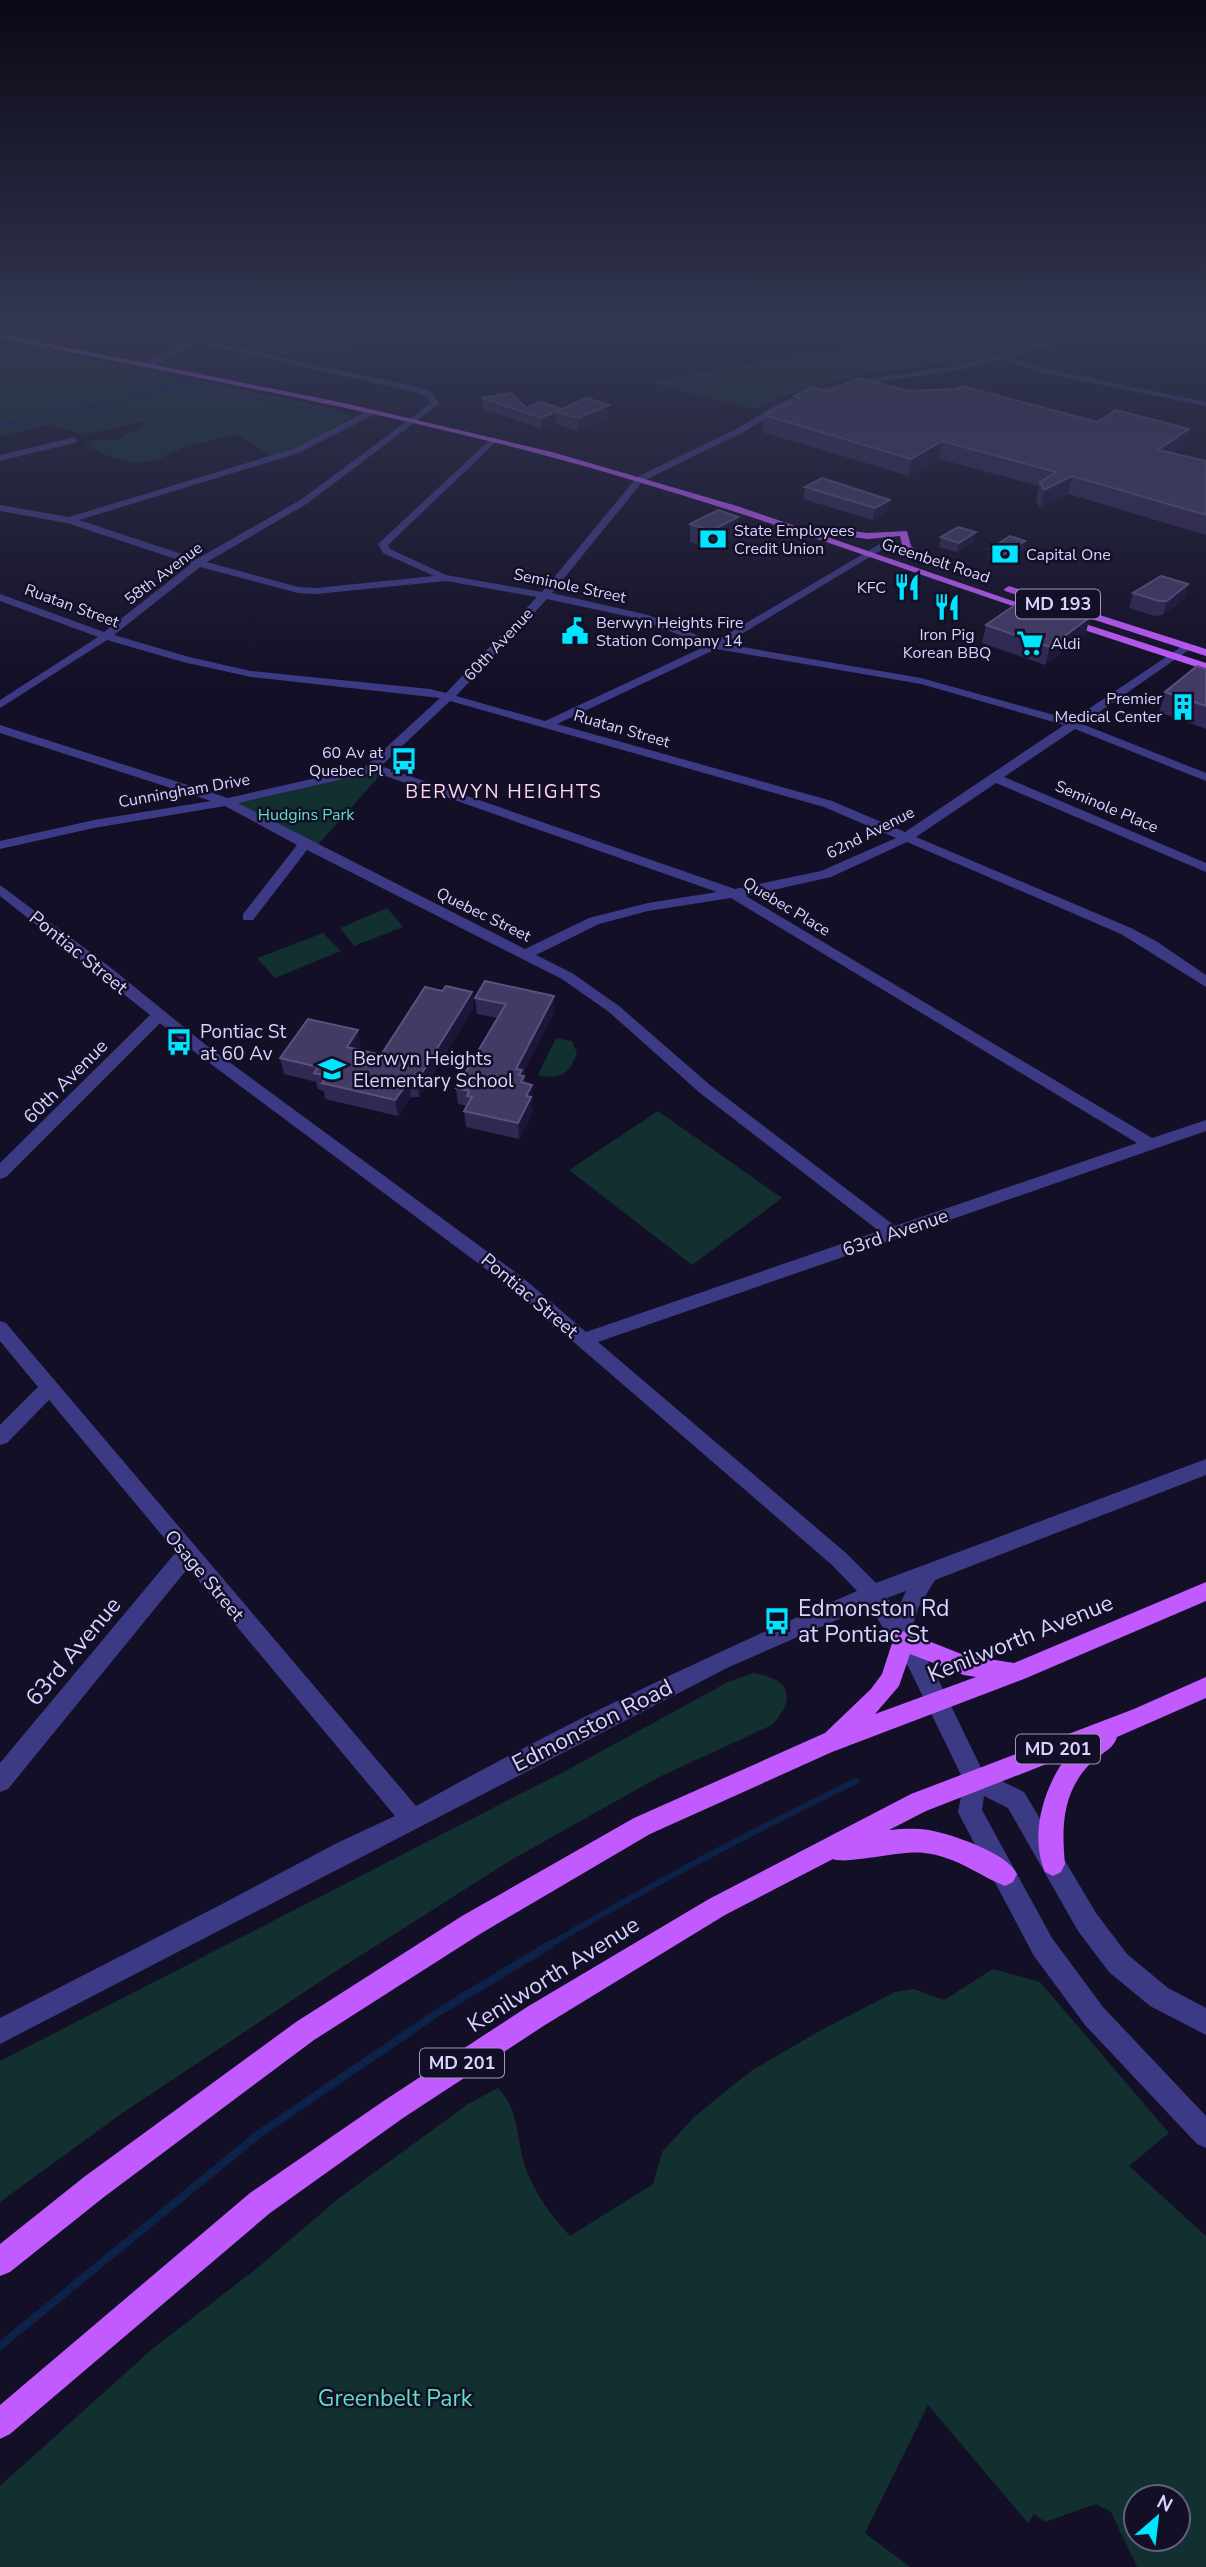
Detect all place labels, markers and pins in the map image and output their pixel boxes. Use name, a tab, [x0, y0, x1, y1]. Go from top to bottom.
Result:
place label: State Employees Credit Union	[734, 520, 855, 560]
bank icon: State Employees Credit Union	[698, 524, 728, 554]
bank icon: Capital One	[990, 539, 1020, 569]
place label: Capital One	[1026, 544, 1111, 566]
restaurant icon: KFC	[892, 572, 922, 602]
place label: KFC	[857, 577, 886, 599]
restaurant icon: Iron Pig Korean BBQ	[932, 592, 962, 622]
place label: Berwyn Heights Fire Station Company 14	[596, 612, 744, 652]
public building icon: Berwyn Heights Fire Station Company 14	[560, 616, 590, 646]
place label: Iron Pig Korean BBQ	[903, 624, 991, 664]
supermarket icon: Aldi	[1015, 628, 1045, 658]
place label: Aldi	[1051, 633, 1080, 655]
place label: Premier Medical Center	[1055, 688, 1162, 728]
building icon: Premier Medical Center	[1168, 692, 1198, 722]
place label: 60 Av at Quebec Pl	[309, 742, 383, 782]
bus stop icon: 60 Av at Quebec Pl	[389, 746, 419, 776]
place label: Pontiac St at 60 Av	[200, 1019, 286, 1067]
bus stop icon: Pontiac St at 60 Av	[164, 1027, 194, 1057]
place label: Berwyn Heights Elementary School	[353, 1046, 514, 1094]
school or university icon: Berwyn Heights Elementary School	[317, 1054, 347, 1084]
place label: Edmonston Rd at Pontiac St	[798, 1593, 949, 1650]
bus stop icon: Edmonston Rd at Pontiac St	[762, 1606, 792, 1636]

